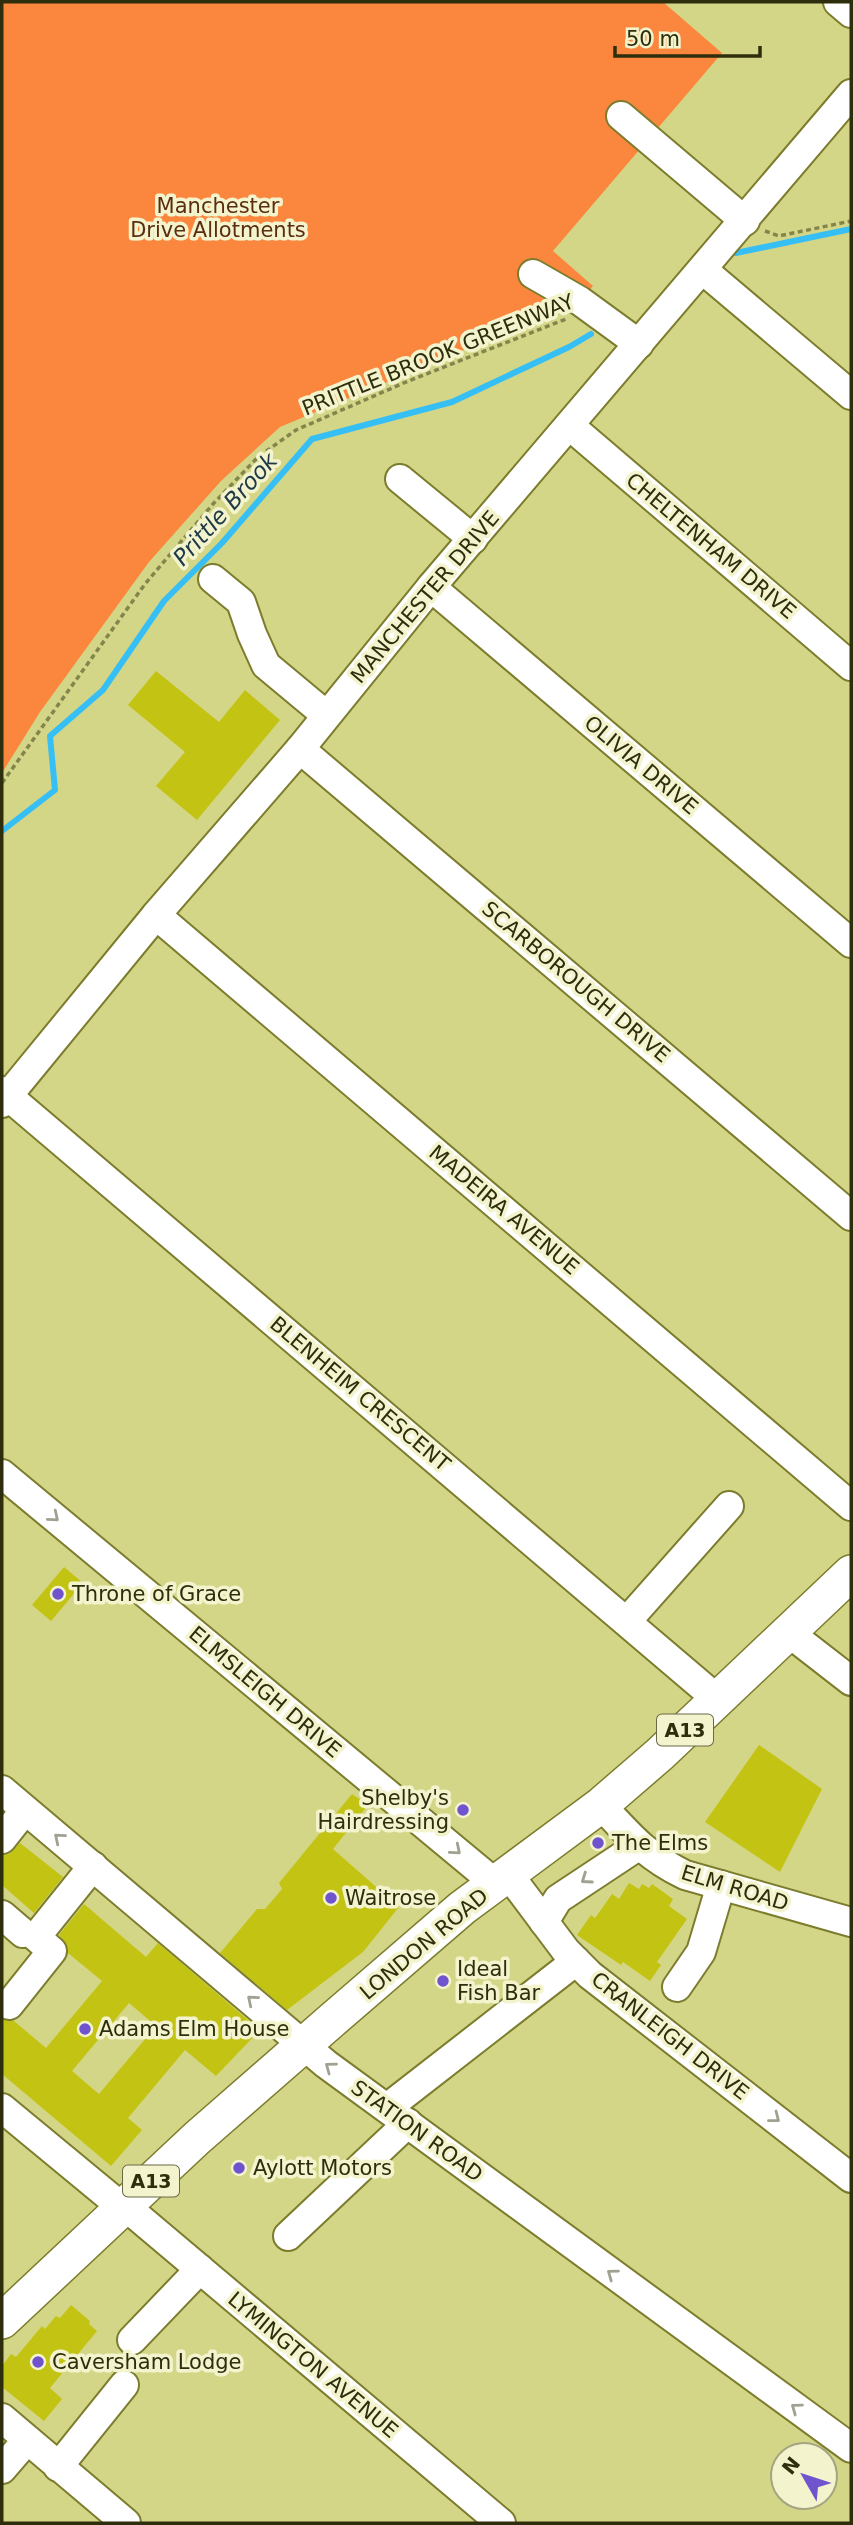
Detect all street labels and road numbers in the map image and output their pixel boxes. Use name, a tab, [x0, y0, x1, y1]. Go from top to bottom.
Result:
street label: PRITTLE BROOK GREENWAY	[299, 289, 578, 421]
street label: CHELTENHAM DRIVE	[621, 468, 801, 624]
street label: MANCHESTER DRIVE	[346, 506, 504, 688]
street label: OLIVIA DRIVE	[579, 711, 703, 819]
street label: SCARBOROUGH DRIVE	[477, 897, 675, 1067]
street label: MADEIRA AVENUE	[424, 1140, 584, 1280]
street label: BLENHEIM CRESCENT	[265, 1312, 455, 1476]
street label: ELMSLEIGH DRIVE	[184, 1621, 346, 1763]
road number: A13	[657, 1714, 713, 1746]
street label: ELM ROAD	[678, 1860, 792, 1916]
street label: LONDON ROAD	[355, 1884, 493, 2004]
street label: CRANLEIGH DRIVE	[587, 1967, 753, 2105]
street label: STATION ROAD	[347, 2075, 487, 2187]
road number: A13	[123, 2166, 179, 2196]
street label: LYMINGTON AVENUE	[223, 2287, 403, 2443]

